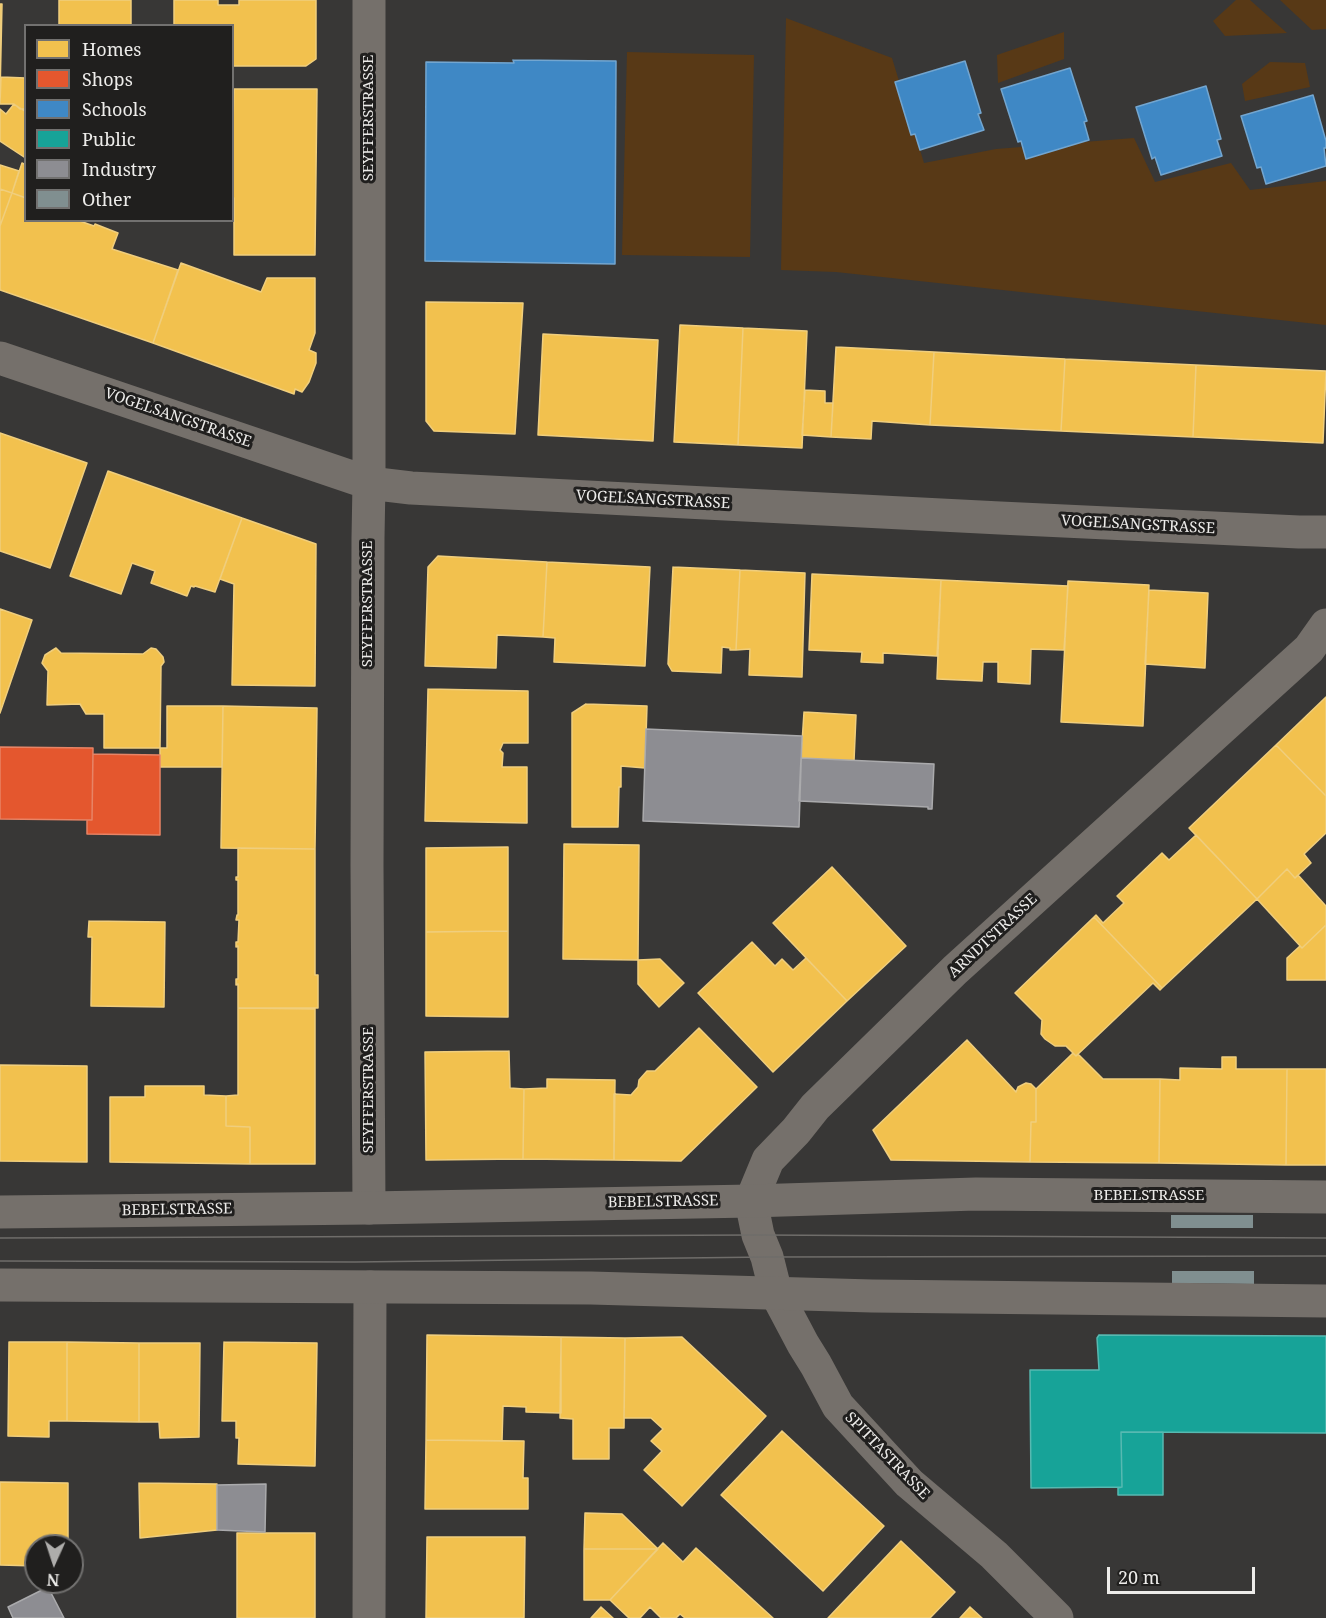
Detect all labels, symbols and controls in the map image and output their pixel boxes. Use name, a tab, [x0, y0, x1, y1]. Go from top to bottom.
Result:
legend	[24, 24, 234, 222]
text: Homes	[82, 37, 141, 61]
street label: SEYFFERSTRASSE	[360, 55, 378, 181]
text: Shops	[82, 67, 133, 91]
text: Schools	[82, 97, 147, 121]
text: Public	[82, 127, 136, 151]
text: Industry	[82, 157, 156, 181]
text: Other	[82, 187, 131, 211]
street label: VOGELSANGSTRASSE	[102, 384, 254, 452]
street label: VOGELSANGSTRASSE	[576, 487, 730, 513]
street label: VOGELSANGSTRASSE	[1061, 512, 1215, 538]
street label: SEYFFERSTRASSE	[359, 541, 377, 667]
street label: ARNDTSTRASSE	[945, 890, 1041, 982]
street label: SEYFFERSTRASSE	[360, 1027, 378, 1153]
street label: BEBELSTRASSE	[1094, 1187, 1204, 1205]
street label: BEBELSTRASSE	[607, 1192, 719, 1212]
street label: BEBELSTRASSE	[121, 1200, 233, 1220]
street label: SPITTASTRASSE	[841, 1409, 933, 1503]
north arrow	[24, 1534, 84, 1594]
scale bar	[1110, 1555, 1258, 1593]
text: 20 m	[1118, 1565, 1160, 1589]
text: N	[46, 1569, 60, 1591]

